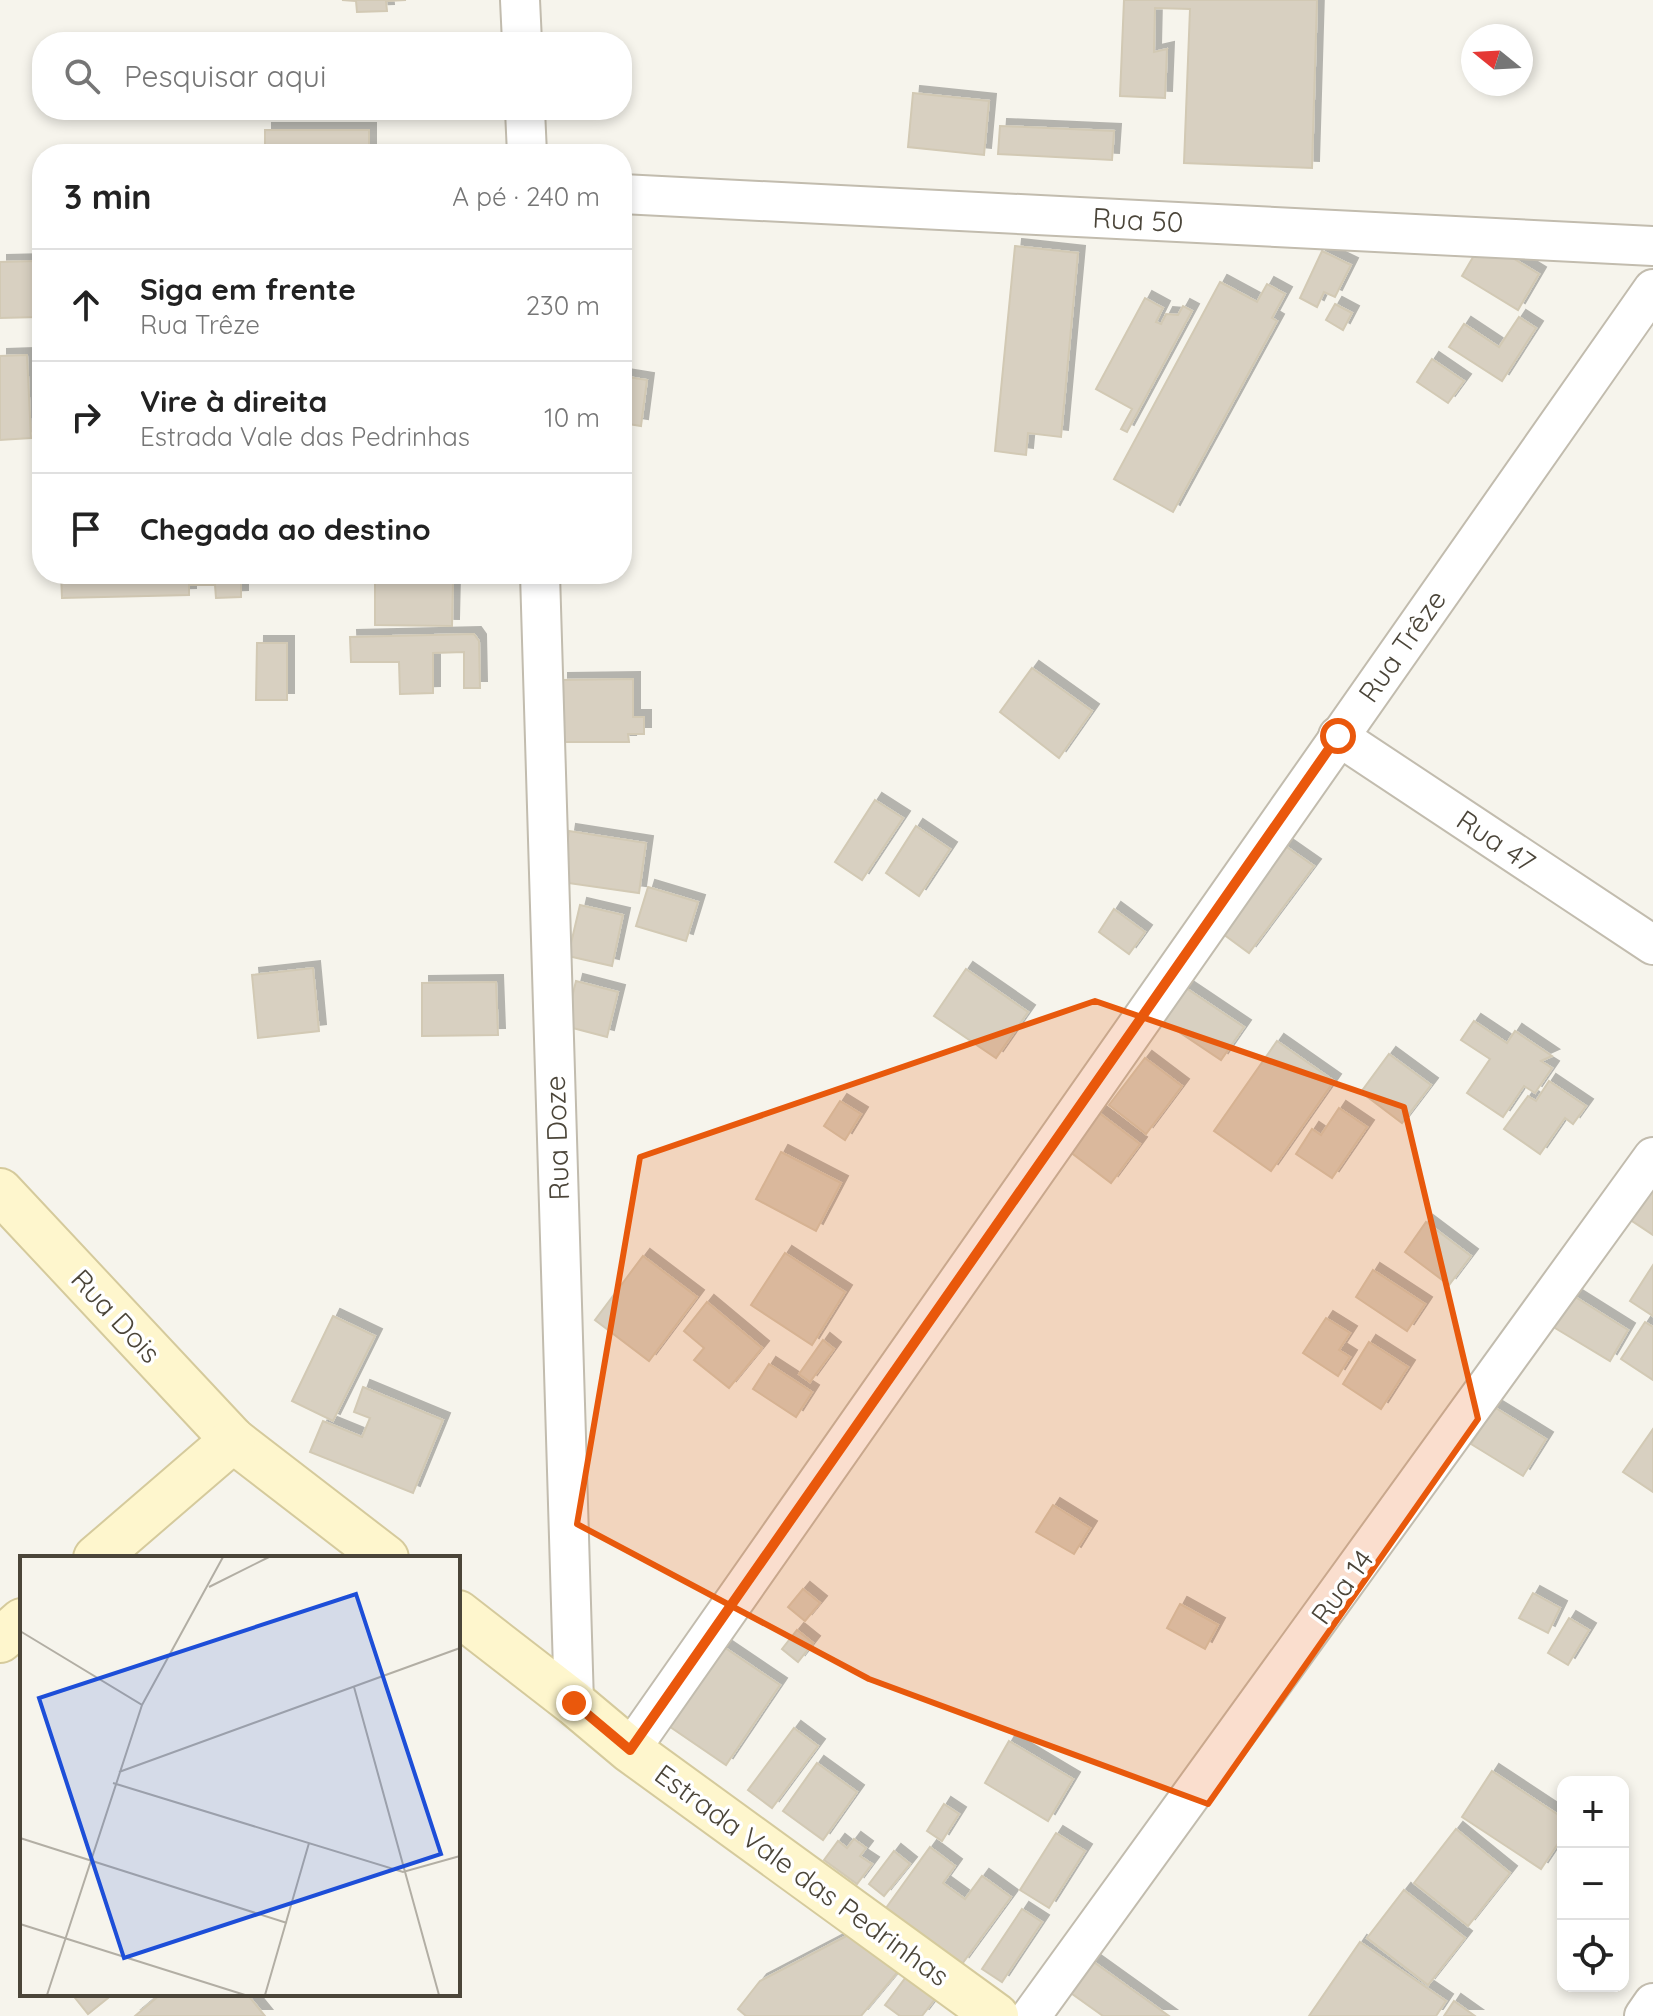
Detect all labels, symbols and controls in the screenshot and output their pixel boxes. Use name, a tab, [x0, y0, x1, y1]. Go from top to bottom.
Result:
north arrow	[1461, 24, 1533, 96]
search box	[32, 32, 632, 120]
icon: search	[60, 54, 104, 98]
text: Pesquisar aqui	[124, 57, 326, 95]
text: 3 min	[64, 175, 151, 218]
text: A pé · 240 m	[452, 180, 600, 213]
street label: Rua 50	[1092, 200, 1184, 239]
text: Siga em frente	[140, 270, 356, 308]
icon: ahead	[64, 283, 108, 327]
text: 230 m	[526, 289, 600, 322]
text: Rua Trêze	[140, 308, 260, 341]
text: Vire à direita	[140, 382, 327, 420]
icon: right	[64, 395, 108, 439]
text: 10 m	[544, 401, 600, 434]
text: Estrada Vale das Pedrinhas	[140, 420, 470, 453]
icon: arrive	[64, 507, 108, 551]
text: Chegada ao destino	[140, 510, 431, 548]
street label: Rua Trêze	[1350, 583, 1453, 709]
route start	[1320, 718, 1356, 754]
street label: Rua 47	[1450, 802, 1542, 880]
street label: Rua Doze	[537, 1075, 576, 1201]
street label: Rua Dois	[64, 1262, 169, 1370]
street label: Rua 14	[1303, 1543, 1380, 1631]
inset map	[20, 1556, 460, 1996]
route end	[556, 1685, 592, 1721]
street label: Estrada Vale das Pedrinhas	[648, 1756, 956, 1993]
map controls	[1557, 1776, 1629, 1992]
button: +	[1557, 1776, 1629, 1848]
button: −	[1557, 1848, 1629, 1920]
button: locate	[1557, 1920, 1629, 1992]

